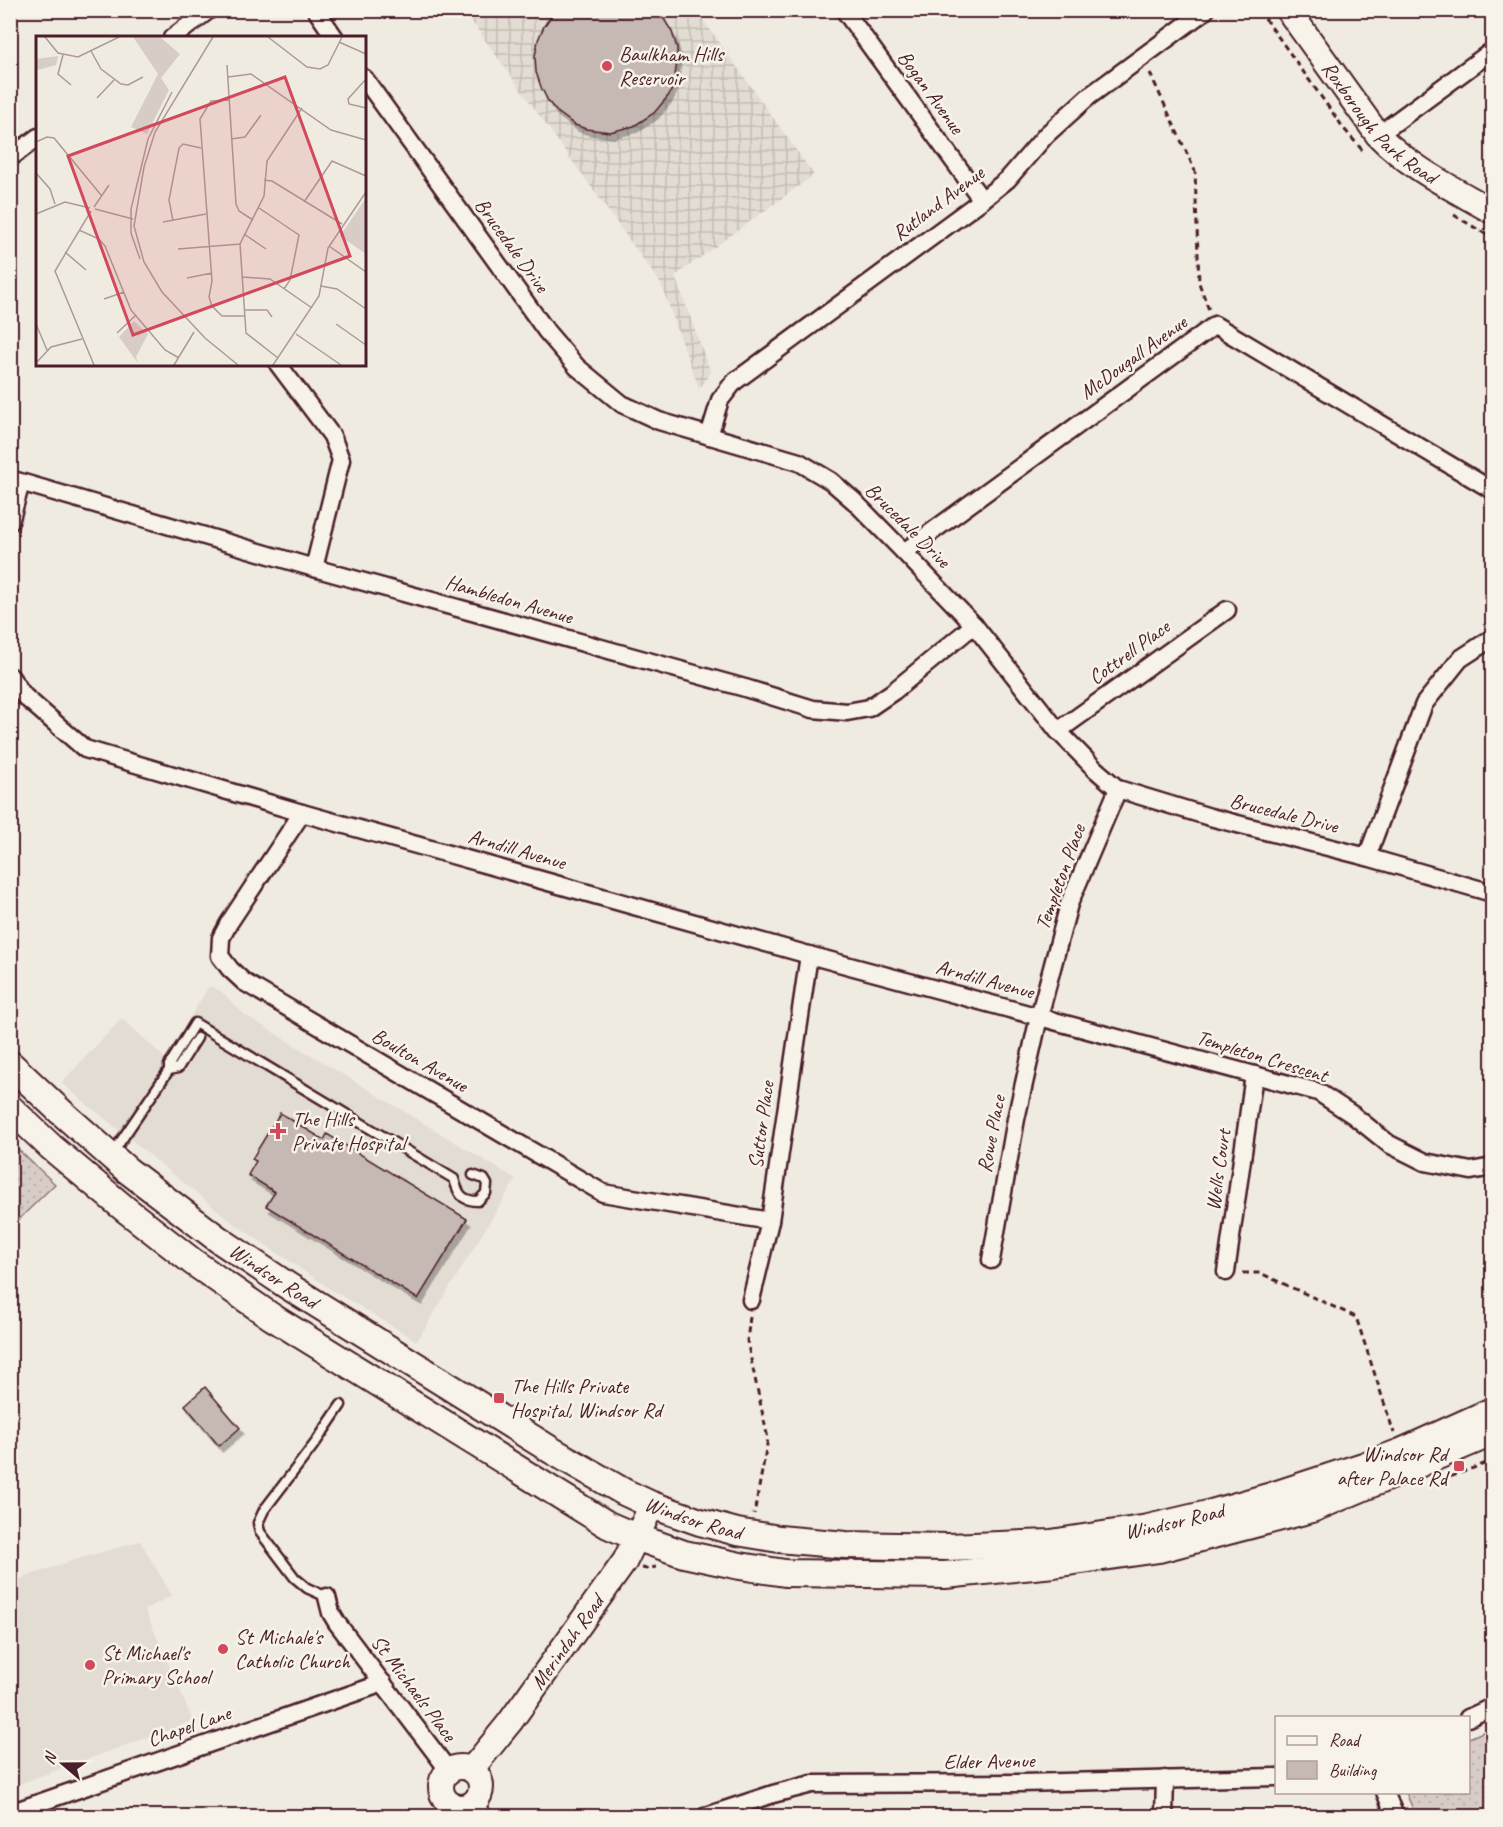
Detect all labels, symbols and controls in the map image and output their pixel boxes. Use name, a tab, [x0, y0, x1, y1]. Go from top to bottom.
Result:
inset map	[36, 36, 366, 366]
place label: Baulkham Hills Reservoir	[619, 41, 725, 91]
street label: Bogan Avenue	[892, 45, 971, 140]
street label: Roxborough Park Road	[1316, 56, 1445, 192]
marker: Baulkham Hills Reservoir	[600, 59, 614, 73]
street label: Rutland Avenue	[887, 159, 990, 246]
street label: Brucedale Drive	[469, 193, 556, 298]
street label: McDougall Avenue	[1074, 309, 1193, 405]
street label: Brucedale Drive	[860, 477, 957, 574]
street label: Hambledon Avenue	[443, 568, 577, 630]
street label: Cottrell Place	[1083, 613, 1176, 690]
street label: Brucedale Drive	[1227, 787, 1342, 839]
street label: Templeton Place	[1029, 820, 1091, 933]
street label: Arndill Avenue	[465, 823, 571, 876]
street label: Arndill Avenue	[933, 953, 1039, 1005]
street label: Boulton Avenue	[367, 1022, 474, 1099]
street label: Templeton Crescent	[1193, 1024, 1333, 1089]
street label: Suttor Place	[742, 1078, 780, 1170]
street label: Rowe Place	[971, 1091, 1012, 1175]
place label: The Hills Private Hospital	[292, 1106, 408, 1156]
marker: The Hills Private Hospital	[269, 1122, 287, 1140]
street label: Wells Court	[1199, 1126, 1237, 1212]
street label: Windsor Road	[225, 1237, 326, 1316]
place label: The Hills Private Hospital, Windsor Rd	[511, 1373, 665, 1423]
marker: The Hills Private Hospital, Windsor Rd	[492, 1391, 506, 1405]
place label: Windsor Rd after Palace Rd	[1337, 1441, 1451, 1491]
marker: Windsor Rd after Palace Rd	[1452, 1459, 1466, 1473]
street label: Windsor Road	[641, 1490, 747, 1546]
street label: Windsor Road	[1123, 1496, 1230, 1544]
street label: Merindah Road	[525, 1587, 612, 1694]
place label: St Michale's Catholic Church	[235, 1624, 351, 1674]
street label: St Michaels Place	[366, 1630, 463, 1747]
place label: St Michael's Primary School	[102, 1640, 213, 1690]
marker: St Michale's Catholic Church	[216, 1642, 230, 1656]
marker: St Michael's Primary School	[83, 1658, 97, 1672]
street label: Chapel Lane	[144, 1699, 236, 1752]
legend	[1275, 1716, 1470, 1794]
text: Road	[1329, 1729, 1362, 1751]
north arrow	[33, 1734, 93, 1794]
street label: Elder Avenue	[943, 1747, 1037, 1775]
text: N	[39, 1748, 62, 1767]
text: Building	[1329, 1759, 1378, 1781]

